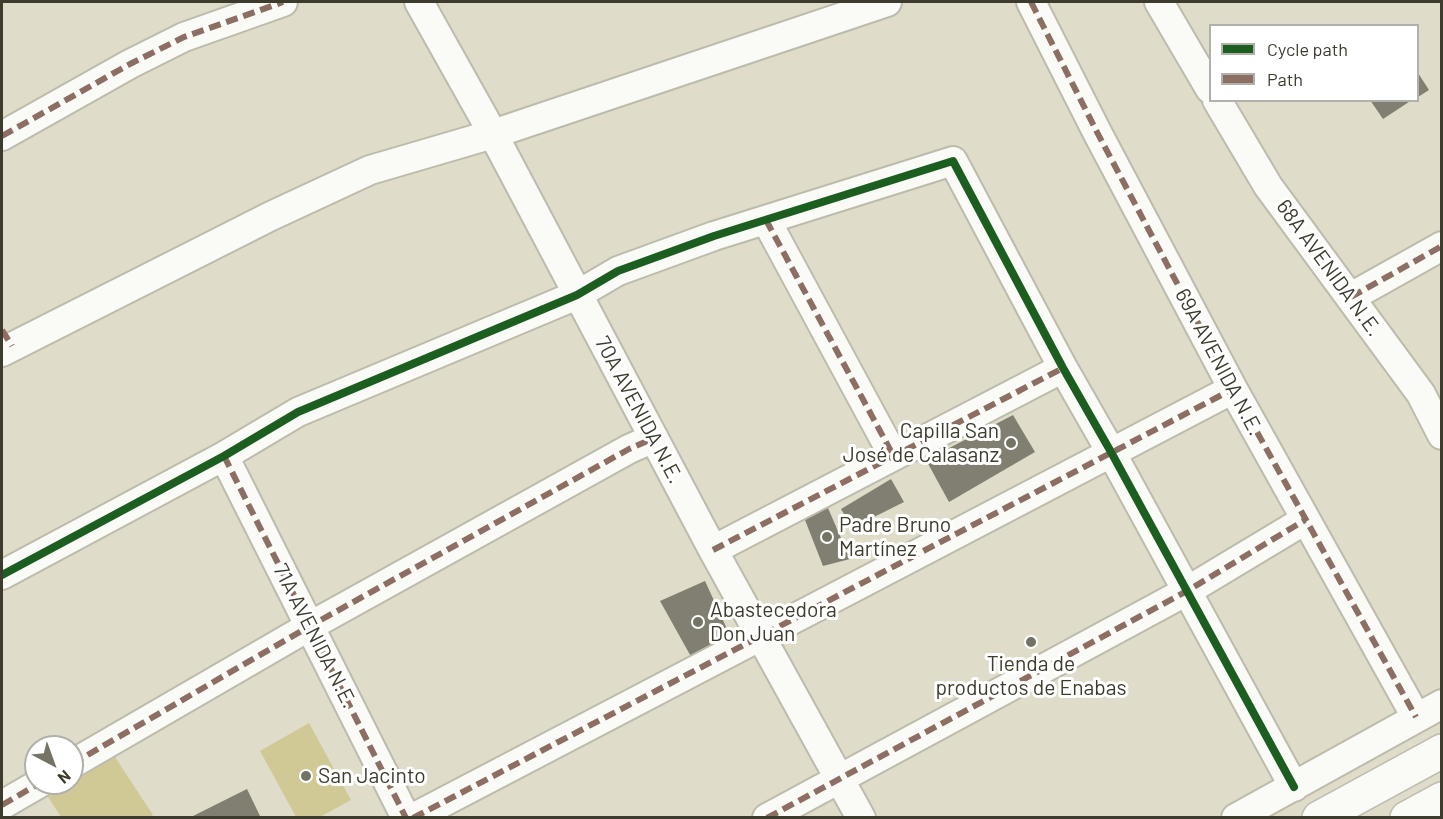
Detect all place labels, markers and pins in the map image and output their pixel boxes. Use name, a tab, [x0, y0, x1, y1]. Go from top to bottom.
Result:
place label: Capilla San José de Calasanz	[843, 418, 999, 468]
marker: Capilla San José de Calasanz	[1004, 436, 1018, 450]
place label: Padre Bruno Martínez	[839, 512, 951, 562]
marker: Padre Bruno Martínez	[820, 530, 834, 544]
place label: Abastecedora Don Juan	[710, 597, 837, 647]
marker: Abastecedora Don Juan	[691, 615, 705, 629]
marker: Tienda de productos de Enabas	[1024, 635, 1038, 649]
place label: Tienda de productos de Enabas	[935, 651, 1127, 701]
place label: San Jacinto	[318, 763, 426, 789]
marker: San Jacinto	[299, 769, 313, 783]

